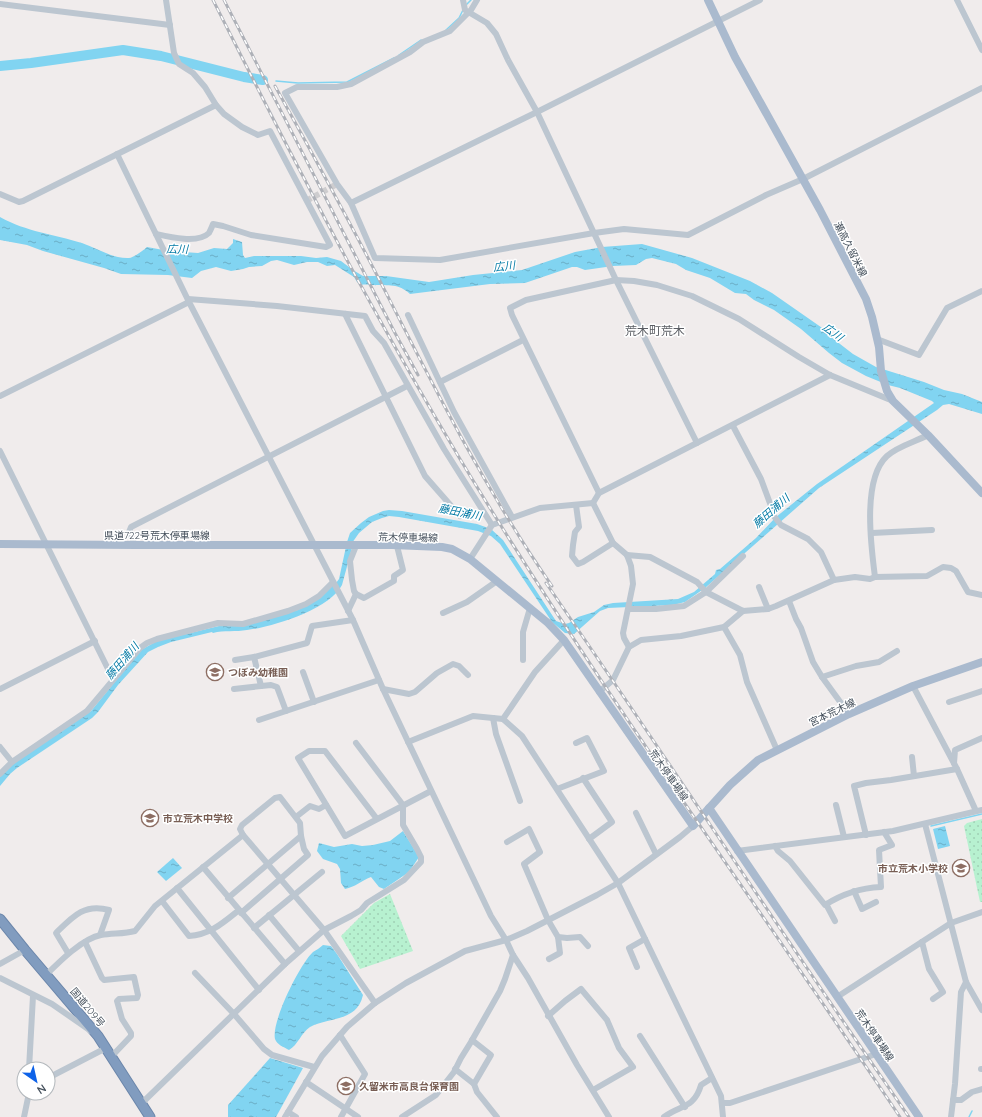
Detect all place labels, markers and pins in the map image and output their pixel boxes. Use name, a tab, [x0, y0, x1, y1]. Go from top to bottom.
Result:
school or university icon: つぼみ幼稚園	[205, 662, 225, 682]
place label: つぼみ幼稚園	[228, 666, 288, 679]
school or university icon: 市立荒木中学校	[140, 808, 160, 828]
place label: 市立荒木中学校	[163, 812, 233, 825]
school or university icon: 市立荒木小学校	[951, 858, 971, 878]
place label: 市立荒木小学校	[878, 862, 948, 875]
school or university icon: 久留米市高良台保育園	[336, 1076, 356, 1096]
place label: 久留米市高良台保育園	[359, 1080, 459, 1093]

